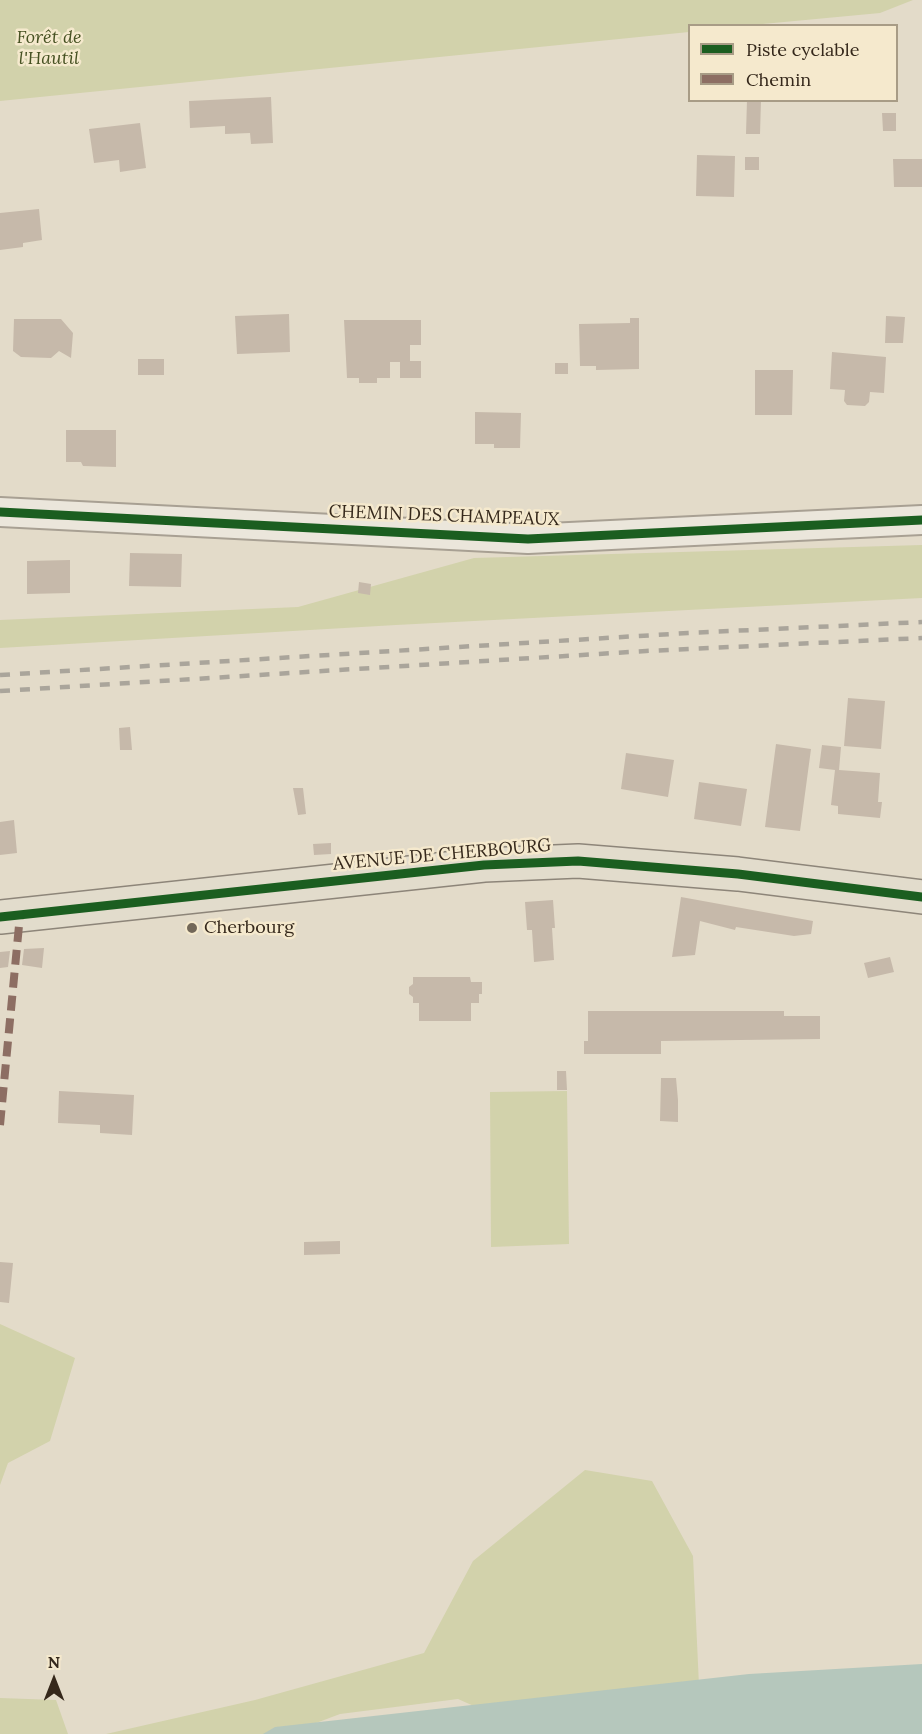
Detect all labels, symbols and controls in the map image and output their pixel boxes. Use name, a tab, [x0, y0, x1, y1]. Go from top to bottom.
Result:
legend	[688, 24, 898, 102]
park label: Forêt de l'Hautil	[16, 27, 82, 70]
text: Piste cyclable	[746, 38, 859, 61]
text: Chemin	[746, 68, 811, 91]
street label: CHEMIN DES CHAMPEAUX	[328, 501, 560, 531]
street label: AVENUE DE CHERBOURG	[332, 835, 552, 875]
place label: Cherbourg	[204, 917, 294, 939]
marker: Cherbourg	[185, 921, 199, 935]
north arrow	[24, 1650, 84, 1710]
text: N	[48, 1652, 60, 1672]

